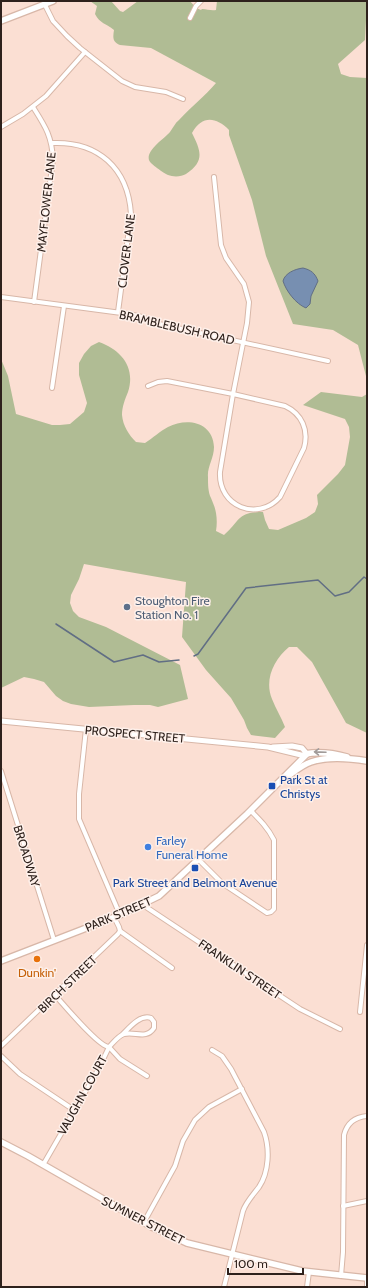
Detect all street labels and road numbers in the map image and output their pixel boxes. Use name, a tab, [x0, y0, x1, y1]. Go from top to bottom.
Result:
street label: MAYFLOWER LANE	[33, 151, 59, 253]
street label: CLOVER LANE	[114, 213, 138, 289]
street label: BRAMBLEBUSH ROAD	[118, 306, 236, 348]
street label: PROSPECT STREET	[84, 722, 186, 746]
street label: BROADWAY	[10, 823, 44, 889]
street label: PARK STREET	[82, 893, 154, 935]
street label: FRANKLIN STREET	[196, 936, 285, 1003]
street label: BIRCH STREET	[34, 952, 100, 1016]
street label: VAUGHN COURT	[54, 1052, 110, 1138]
street label: SUMNER STREET	[99, 1193, 187, 1248]

